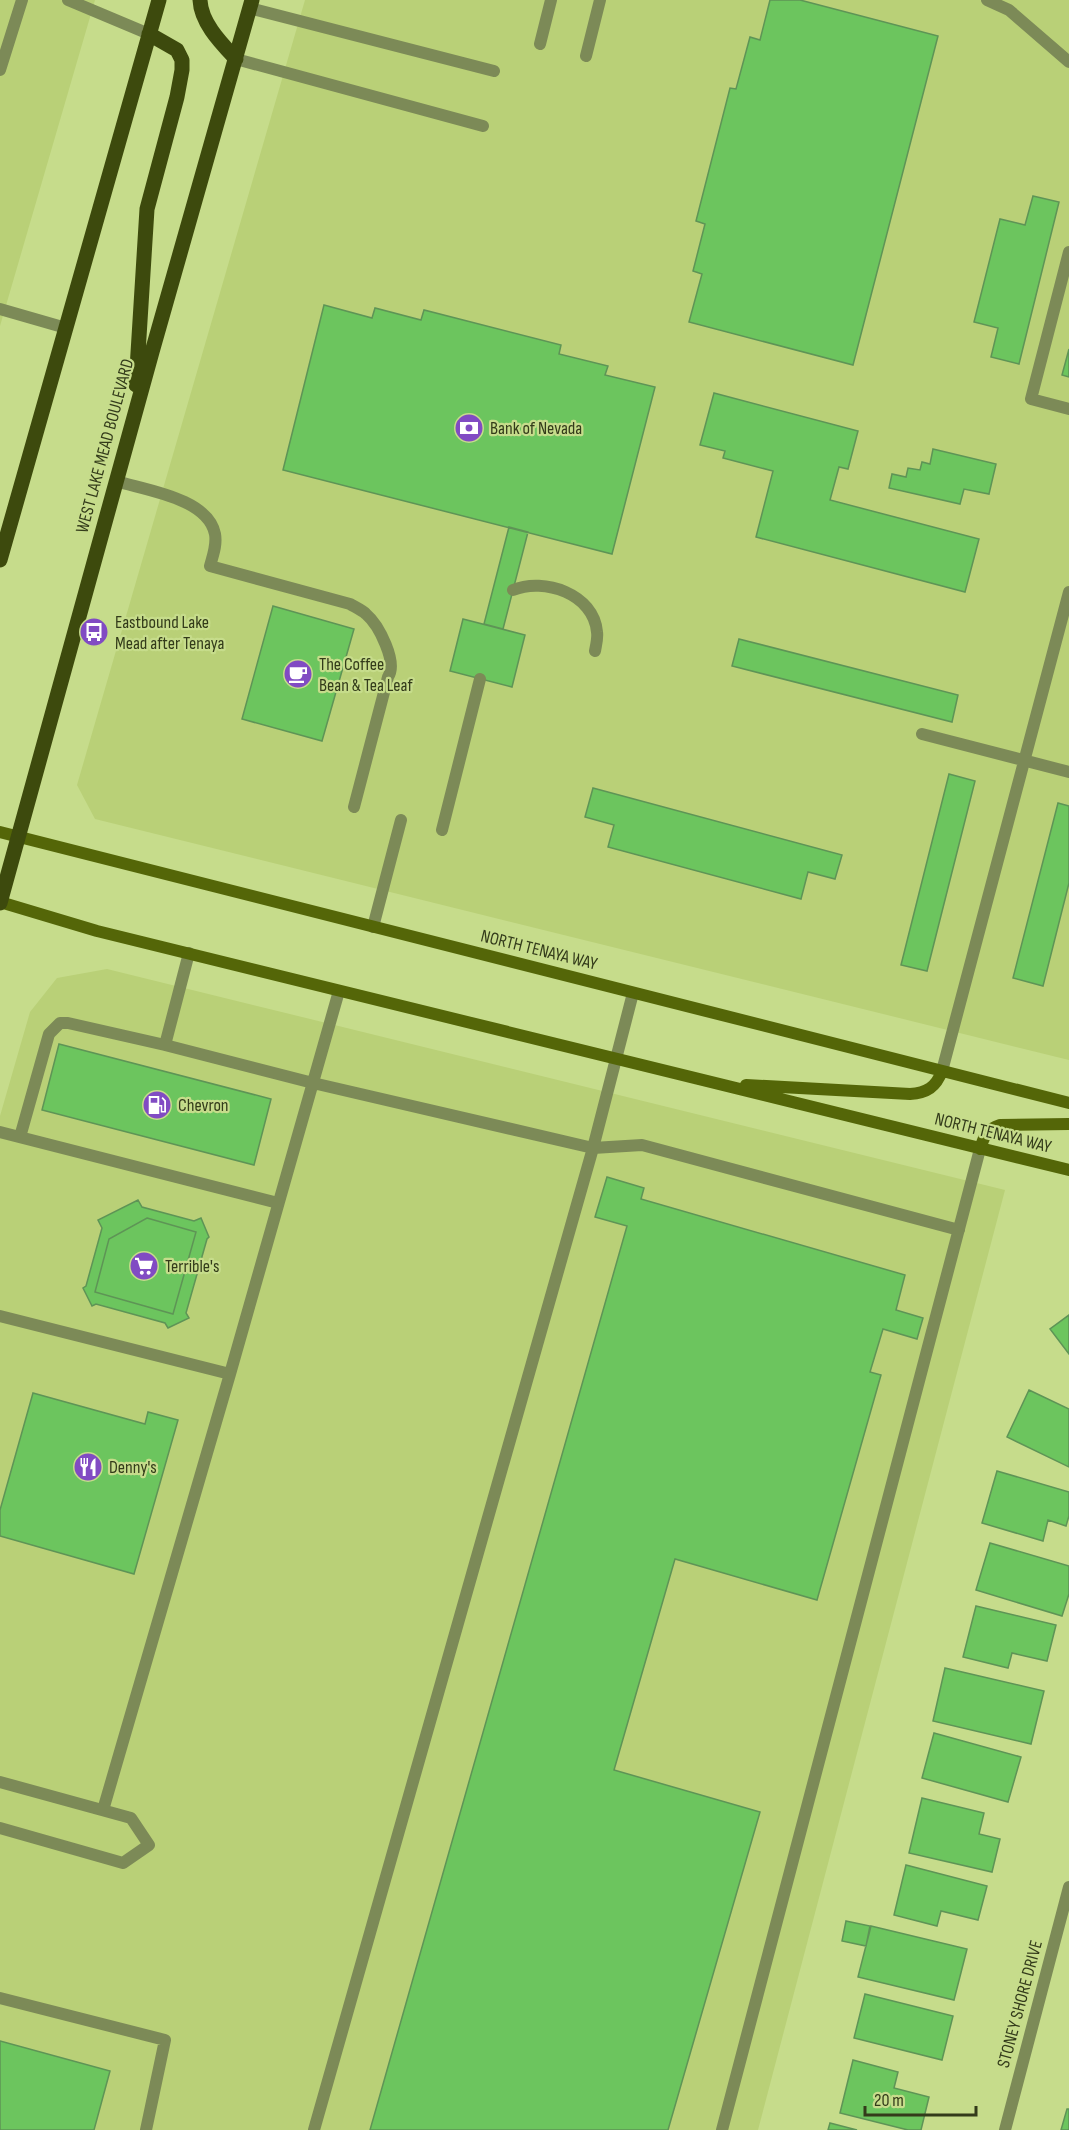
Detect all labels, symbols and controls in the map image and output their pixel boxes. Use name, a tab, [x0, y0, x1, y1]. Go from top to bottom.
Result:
street label: WEST LAKE MEAD BOULEVARD	[72, 357, 138, 535]
bank icon: Bank of Nevada	[453, 412, 485, 444]
place label: Bank of Nevada	[490, 418, 582, 439]
place label: Eastbound Lake Mead after Tenaya	[115, 612, 224, 654]
bus stop icon: Eastbound Lake Mead after Tenaya	[78, 616, 110, 648]
place label: The Coffee Bean & Tea Leaf	[319, 654, 413, 696]
cafe icon: The Coffee Bean & Tea Leaf	[282, 658, 314, 690]
street label: NORTH TENAYA WAY	[479, 925, 600, 975]
fuel station icon: Chevron	[141, 1089, 173, 1121]
place label: Chevron	[178, 1095, 229, 1116]
street label: NORTH TENAYA WAY	[933, 1108, 1054, 1158]
supermarket icon: Terrible's	[128, 1250, 160, 1282]
place label: Terrible's	[165, 1256, 219, 1277]
restaurant icon: Denny's	[72, 1451, 104, 1483]
place label: Denny's	[109, 1457, 157, 1478]
street label: STONEY SHORE DRIVE	[993, 1938, 1047, 2070]
scale bar	[865, 2079, 976, 2117]
text: 20 m	[874, 2090, 904, 2111]

